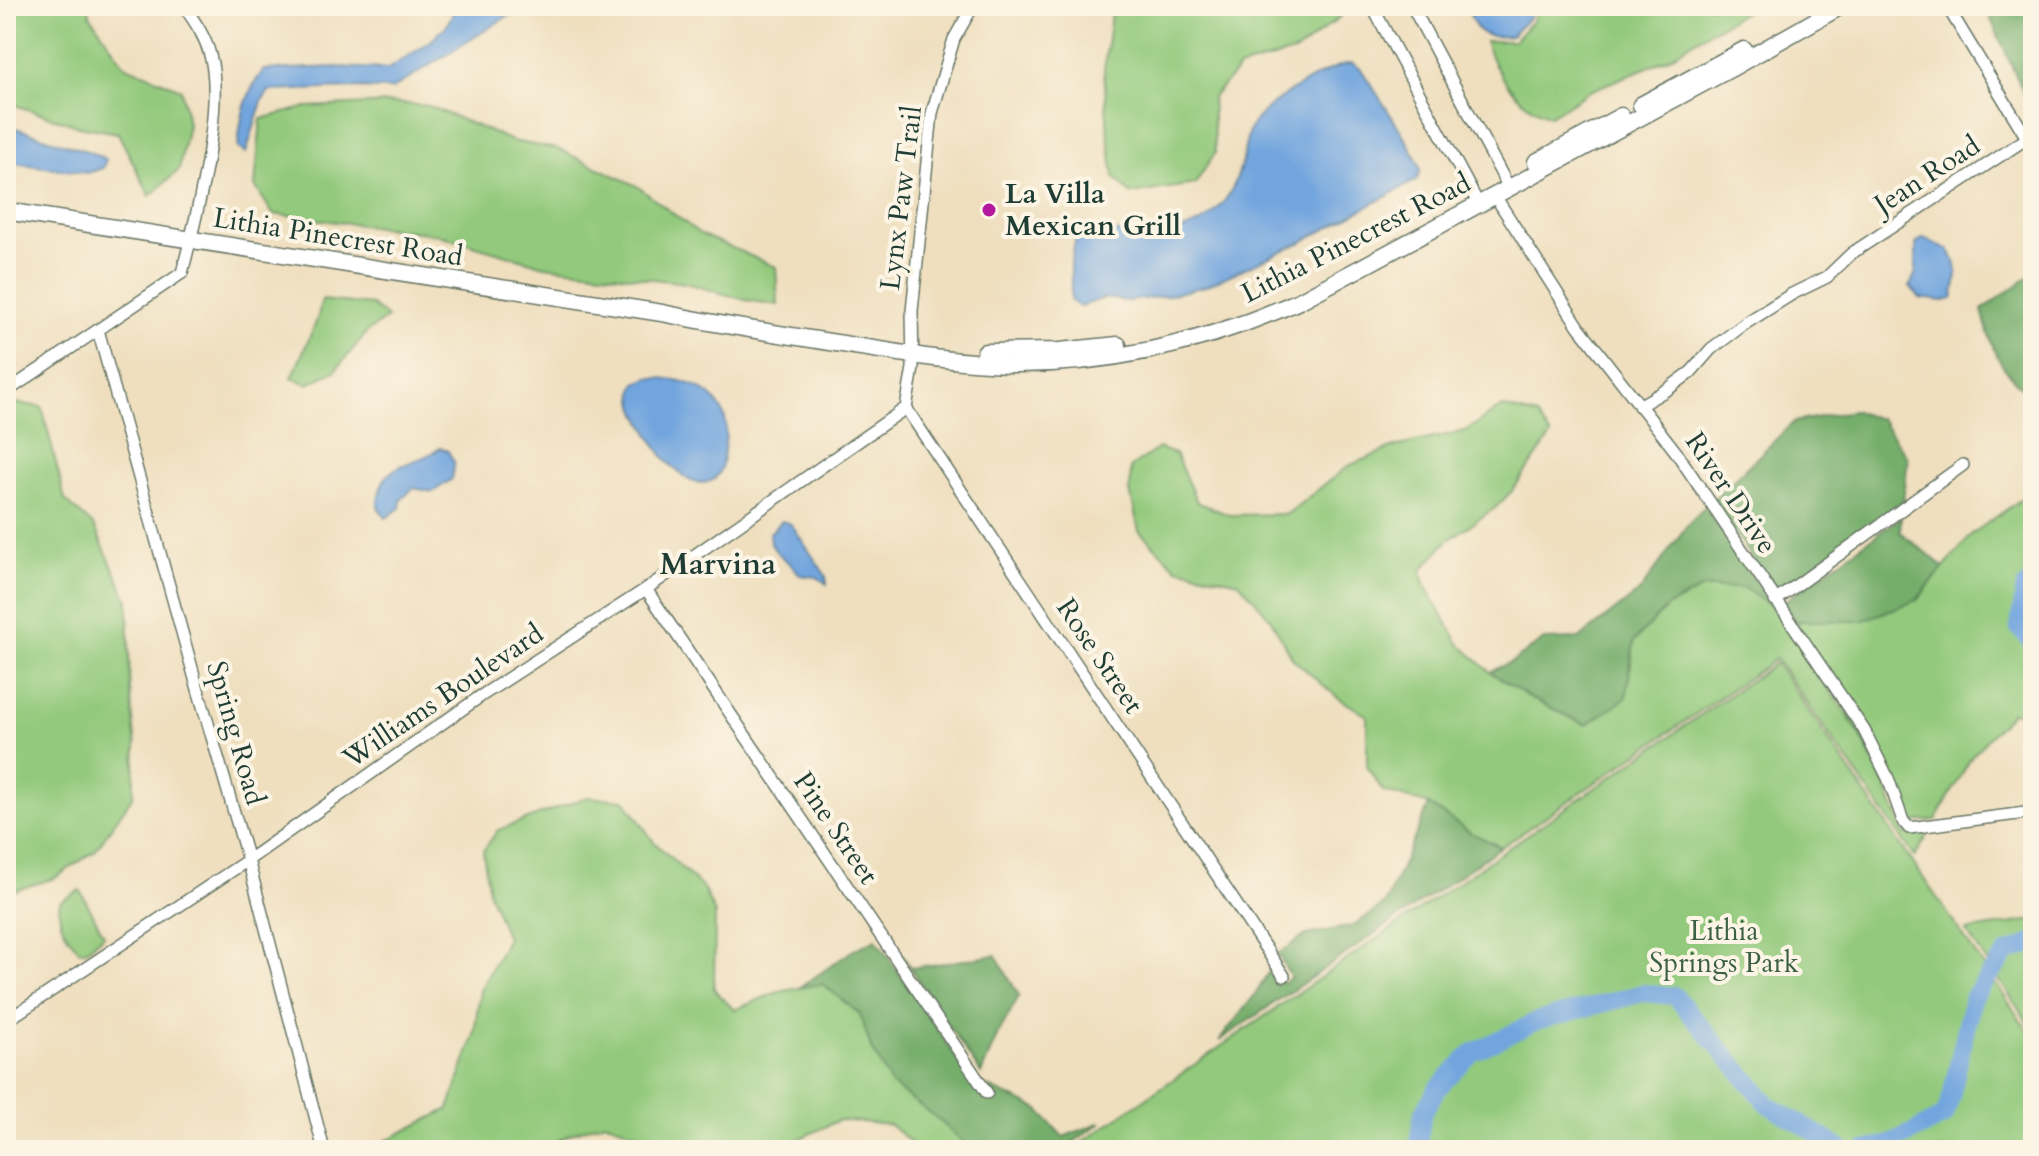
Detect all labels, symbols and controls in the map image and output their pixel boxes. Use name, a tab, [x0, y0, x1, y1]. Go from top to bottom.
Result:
street label: Lynx Paw Trail	[871, 104, 931, 292]
street label: Jean Road	[1863, 127, 1987, 226]
street label: Lithia Pinecrest Road	[1235, 164, 1477, 312]
place label: La Villa Mexican Grill	[1005, 175, 1181, 245]
street label: Lithia Pinecrest Road	[210, 198, 466, 276]
marker: La Villa Mexican Grill	[980, 201, 998, 219]
street label: River Drive	[1676, 425, 1786, 561]
district label: Marvina	[660, 544, 776, 585]
street label: Rose Street	[1047, 591, 1153, 721]
street label: Williams Boulevard	[334, 615, 551, 778]
street label: Spring Road	[197, 657, 275, 809]
street label: Pine Street	[784, 764, 888, 892]
park label: Lithia Springs Park	[1649, 912, 1799, 982]

